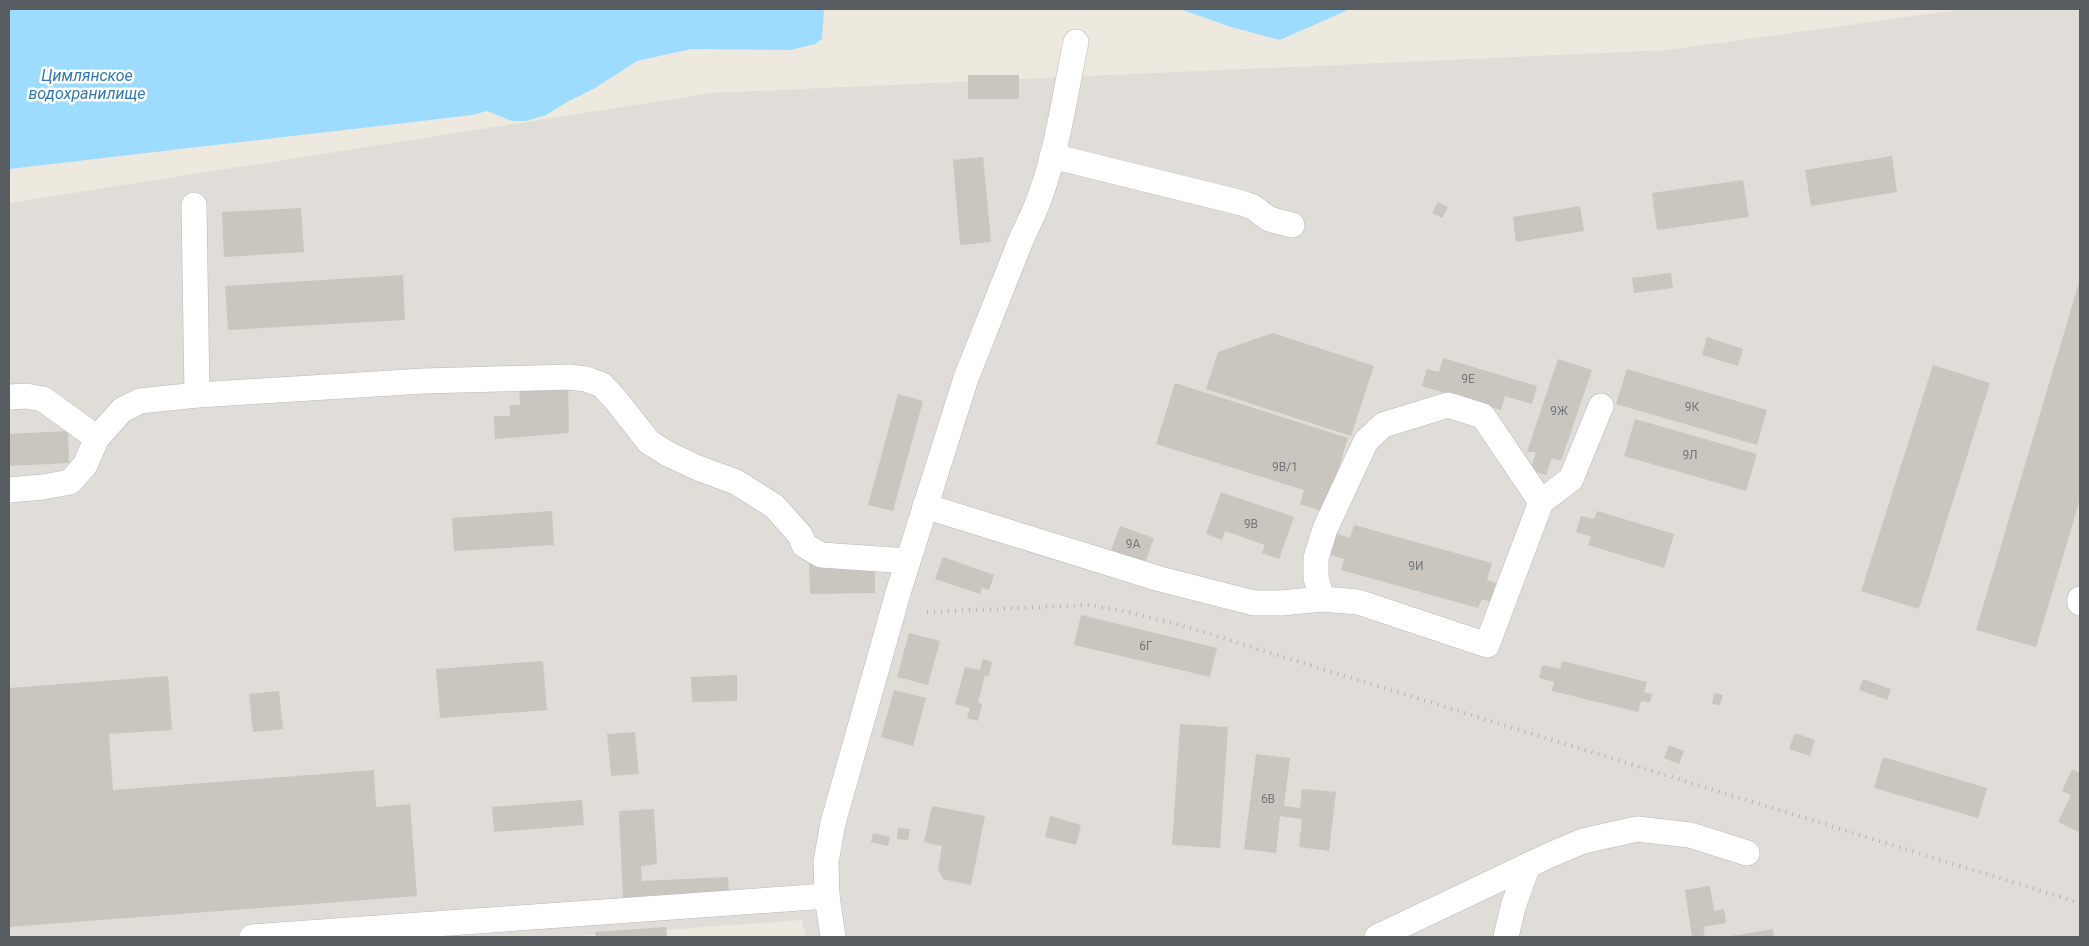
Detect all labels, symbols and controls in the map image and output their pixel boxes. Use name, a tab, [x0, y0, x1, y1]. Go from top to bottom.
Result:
water label: Цимлянское водохранилище	[28, 66, 146, 103]
house number: 9Е	[1461, 372, 1475, 386]
house number: 9К	[1685, 400, 1700, 414]
house number: 9Ж	[1550, 404, 1568, 418]
house number: 9Л	[1682, 448, 1698, 462]
house number: 9В/1	[1272, 460, 1298, 474]
house number: 9В	[1244, 517, 1258, 531]
house number: 9А	[1126, 537, 1140, 551]
house number: 9И	[1408, 559, 1424, 573]
house number: 6Г	[1139, 639, 1153, 653]
house number: 6В	[1261, 792, 1275, 806]

